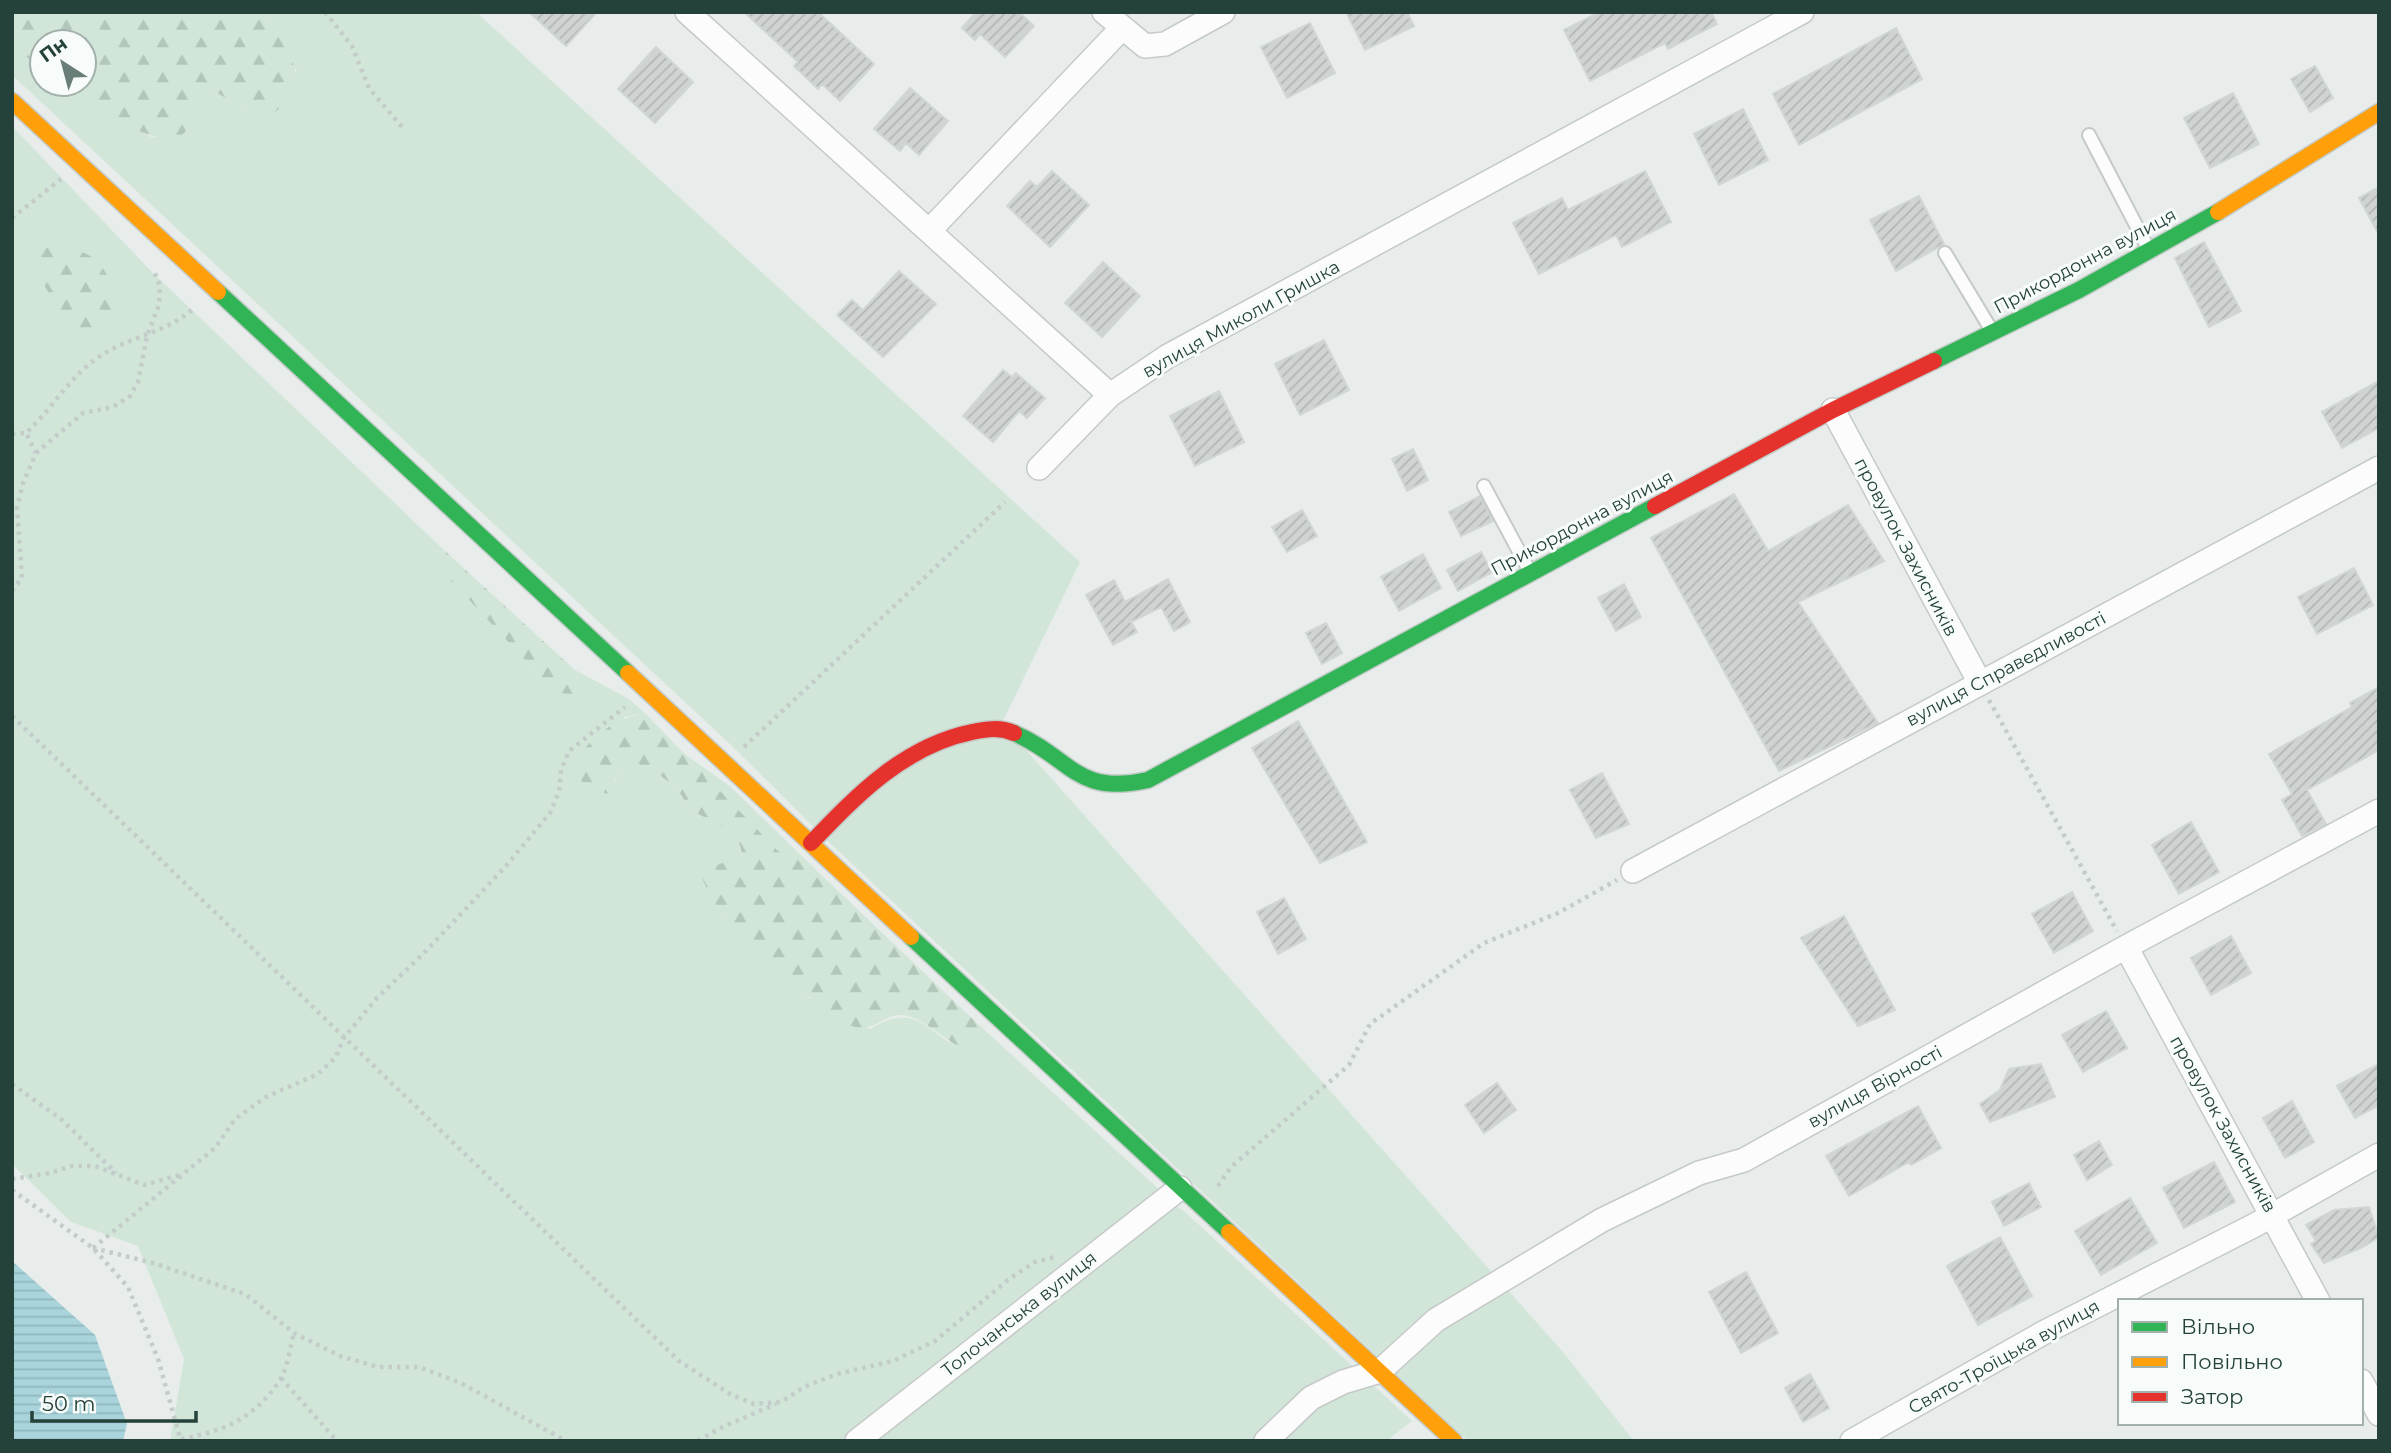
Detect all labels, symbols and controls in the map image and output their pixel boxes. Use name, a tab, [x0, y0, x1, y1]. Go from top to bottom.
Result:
north arrow	[28, 28, 98, 98]
text: Пн	[35, 32, 72, 67]
street label: Прикордонна вулиця	[1990, 203, 2180, 319]
street label: вулиця Миколи Гришка	[1138, 255, 1344, 383]
street label: провулок Захисників	[1850, 454, 1962, 640]
street label: Прикордонна вулиця	[1487, 465, 1677, 581]
street label: вулиця Справедливості	[1902, 607, 2110, 731]
street label: провулок Захисників	[2165, 1032, 2281, 1216]
street label: вулиця Вірності	[1804, 1041, 1946, 1133]
street label: Толочанська вулиця	[937, 1247, 1101, 1381]
street label: Свято-Троїцька вулиця	[1905, 1295, 2103, 1419]
legend	[2118, 1299, 2363, 1425]
text: Вільно	[2181, 1314, 2255, 1339]
text: Повільно	[2181, 1349, 2283, 1374]
scale bar	[32, 1380, 196, 1424]
text: Затор	[2181, 1384, 2243, 1409]
text: 50 m	[42, 1391, 96, 1416]

